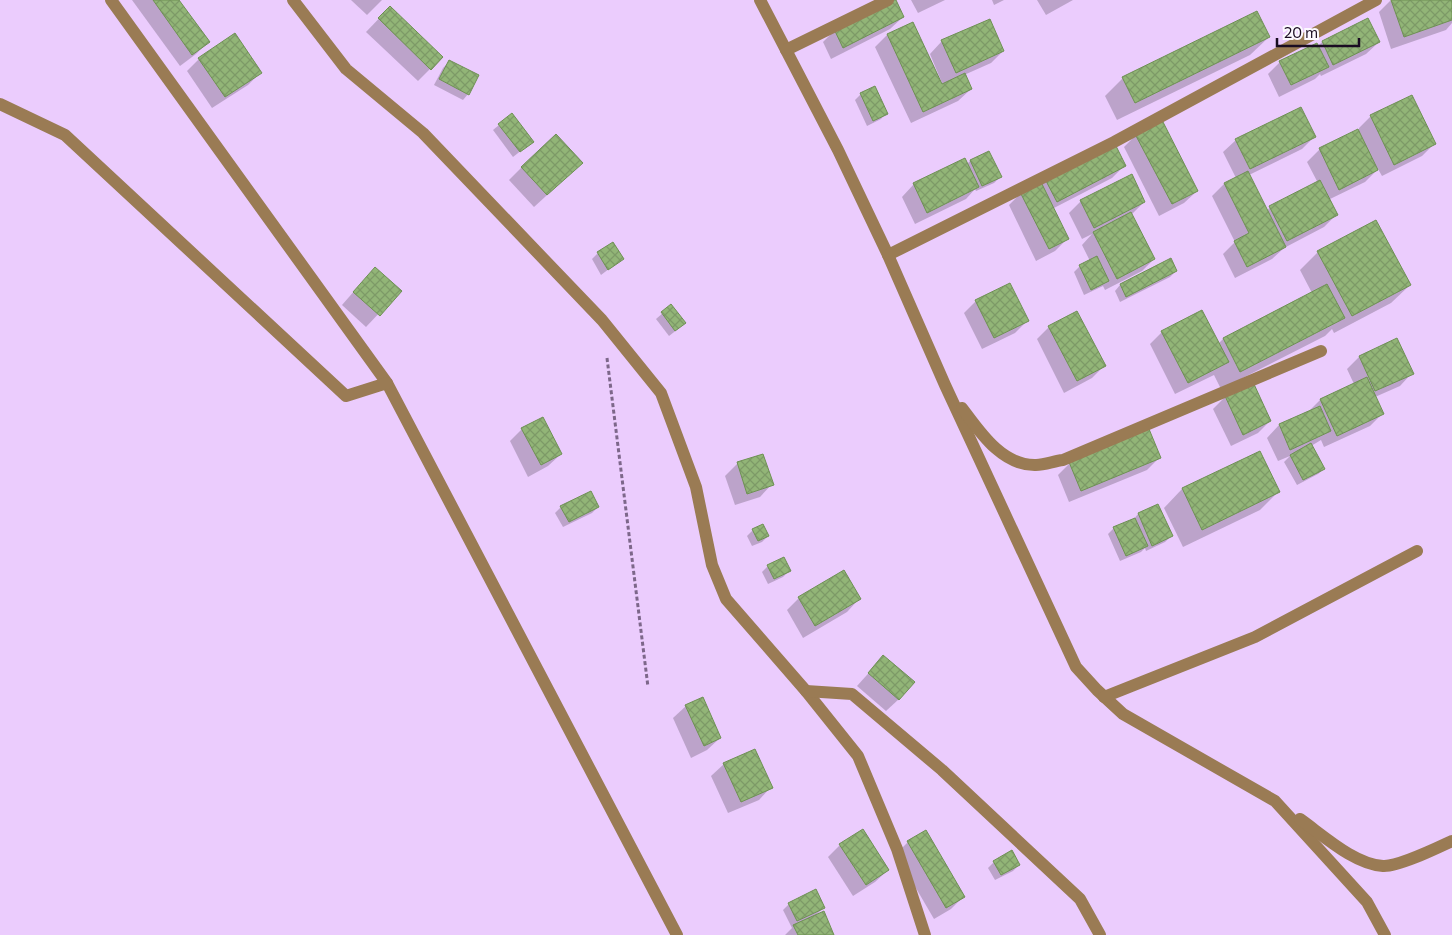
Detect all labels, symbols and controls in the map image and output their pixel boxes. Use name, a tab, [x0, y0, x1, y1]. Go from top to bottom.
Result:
scale bar	[1277, 15, 1360, 47]
text: 20 m	[1284, 23, 1318, 41]

